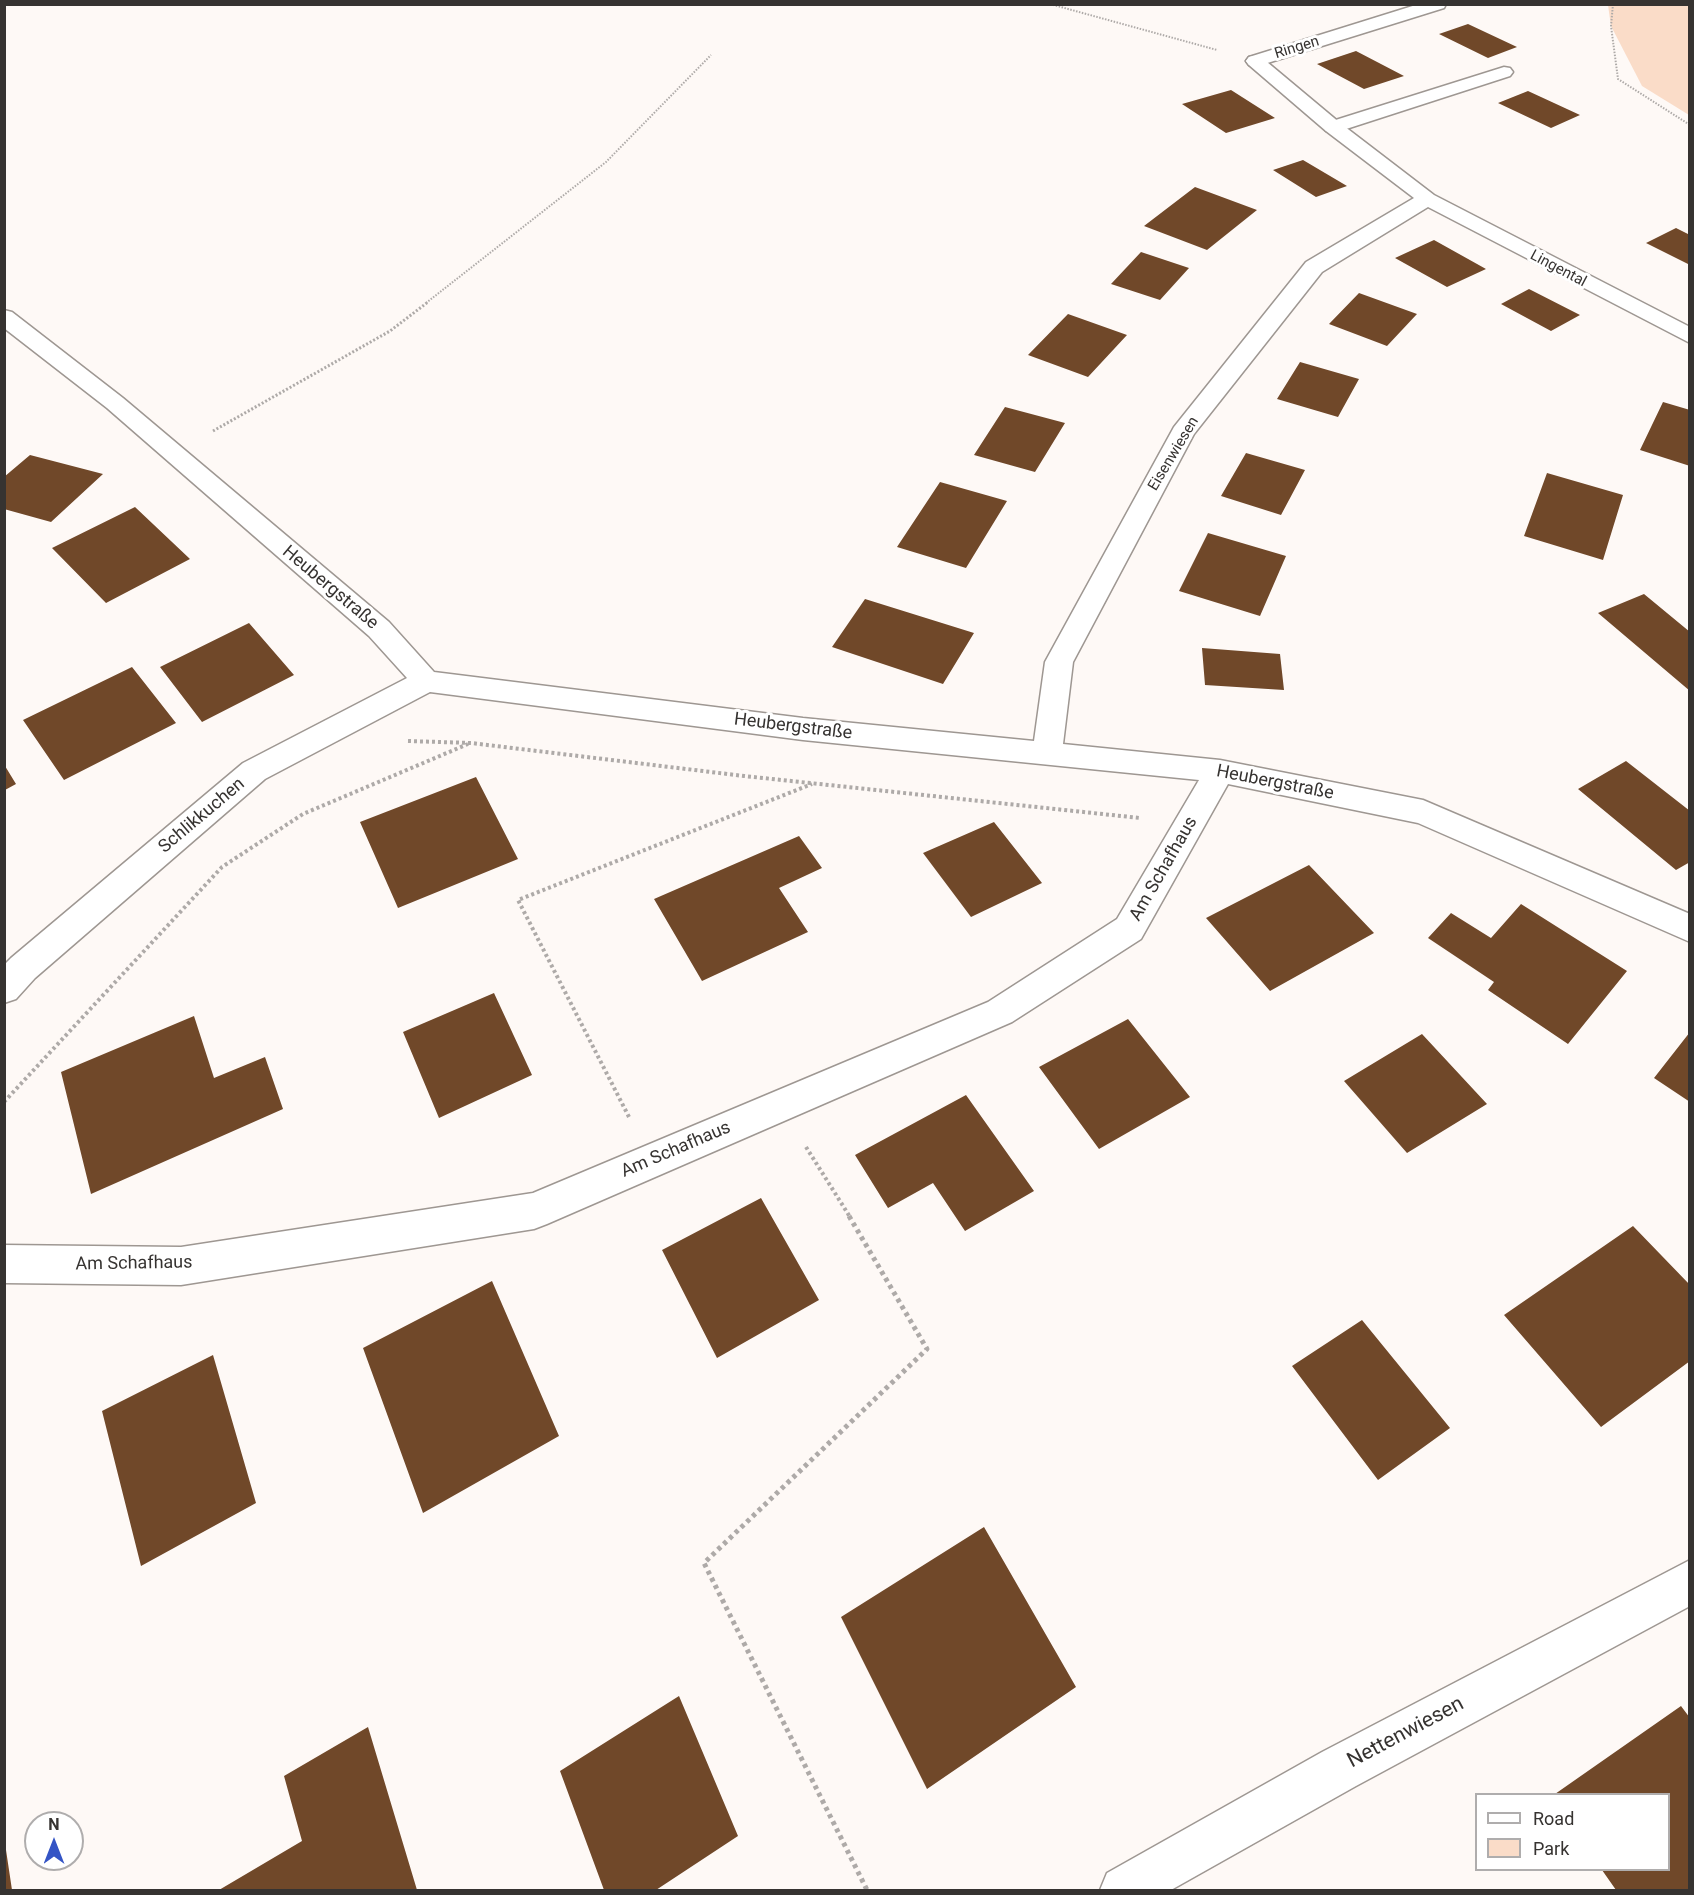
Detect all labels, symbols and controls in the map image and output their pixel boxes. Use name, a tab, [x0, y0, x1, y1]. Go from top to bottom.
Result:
street label: Ringen	[1272, 33, 1322, 63]
street label: Lingental	[1527, 247, 1589, 291]
street label: Eisenwiesen	[1145, 414, 1203, 494]
street label: Heubergstraße	[277, 541, 383, 635]
street label: Heubergstraße	[733, 709, 853, 745]
street label: Heubergstraße	[1215, 761, 1335, 805]
street label: Schlikkuchen	[155, 774, 249, 858]
street label: Am Schafhaus	[1125, 813, 1203, 925]
street label: Am Schafhaus	[618, 1117, 734, 1183]
street label: Am Schafhaus	[75, 1252, 193, 1276]
street label: Nettenwiesen	[1343, 1692, 1469, 1774]
legend	[1475, 1793, 1670, 1871]
text: Road	[1533, 1808, 1574, 1829]
north arrow	[24, 1811, 84, 1871]
text: N	[48, 1815, 60, 1834]
text: Park	[1533, 1838, 1569, 1859]

